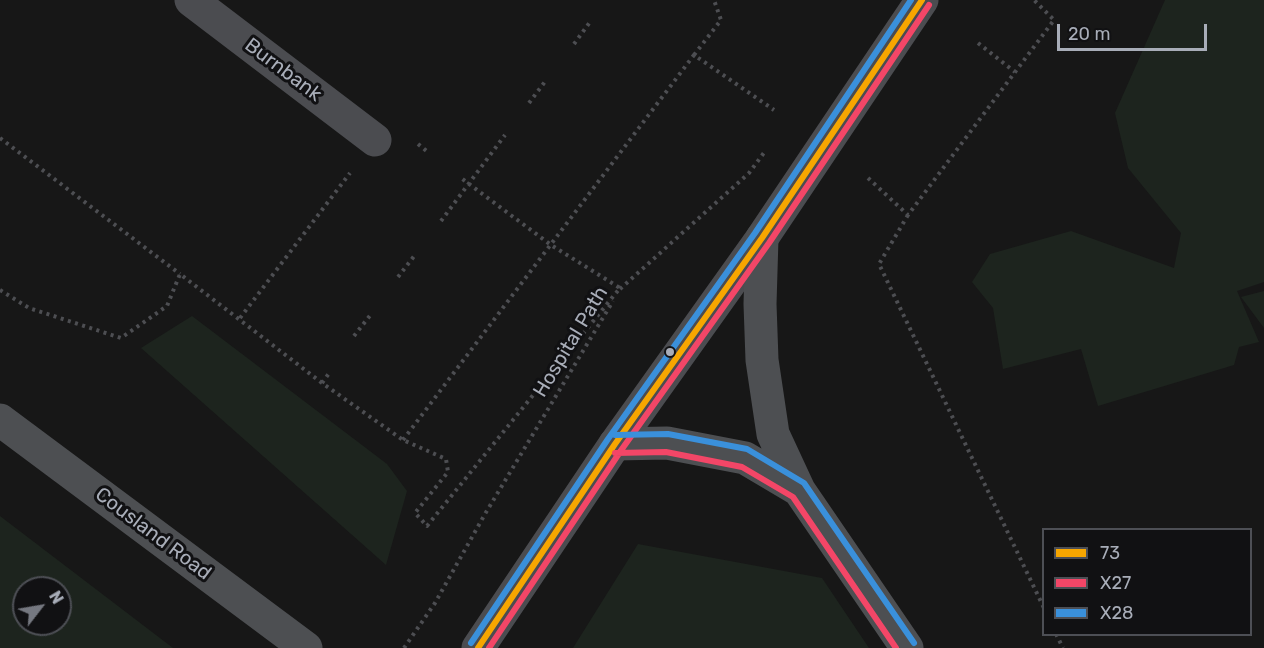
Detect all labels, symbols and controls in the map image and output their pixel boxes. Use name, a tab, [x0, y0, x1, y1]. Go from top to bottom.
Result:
scale bar	[1060, 12, 1210, 50]
text: 20 m	[1068, 23, 1110, 45]
street label: Burnbank	[240, 33, 326, 107]
street label: Hospital Path	[529, 282, 613, 402]
unlabelled marker	[664, 346, 676, 358]
street label: Cousland Road	[90, 483, 216, 585]
legend	[1042, 528, 1252, 636]
text: 73	[1100, 542, 1120, 564]
text: X27	[1100, 572, 1131, 594]
north arrow	[12, 576, 72, 636]
text: N	[45, 588, 67, 607]
text: X28	[1100, 602, 1133, 624]

